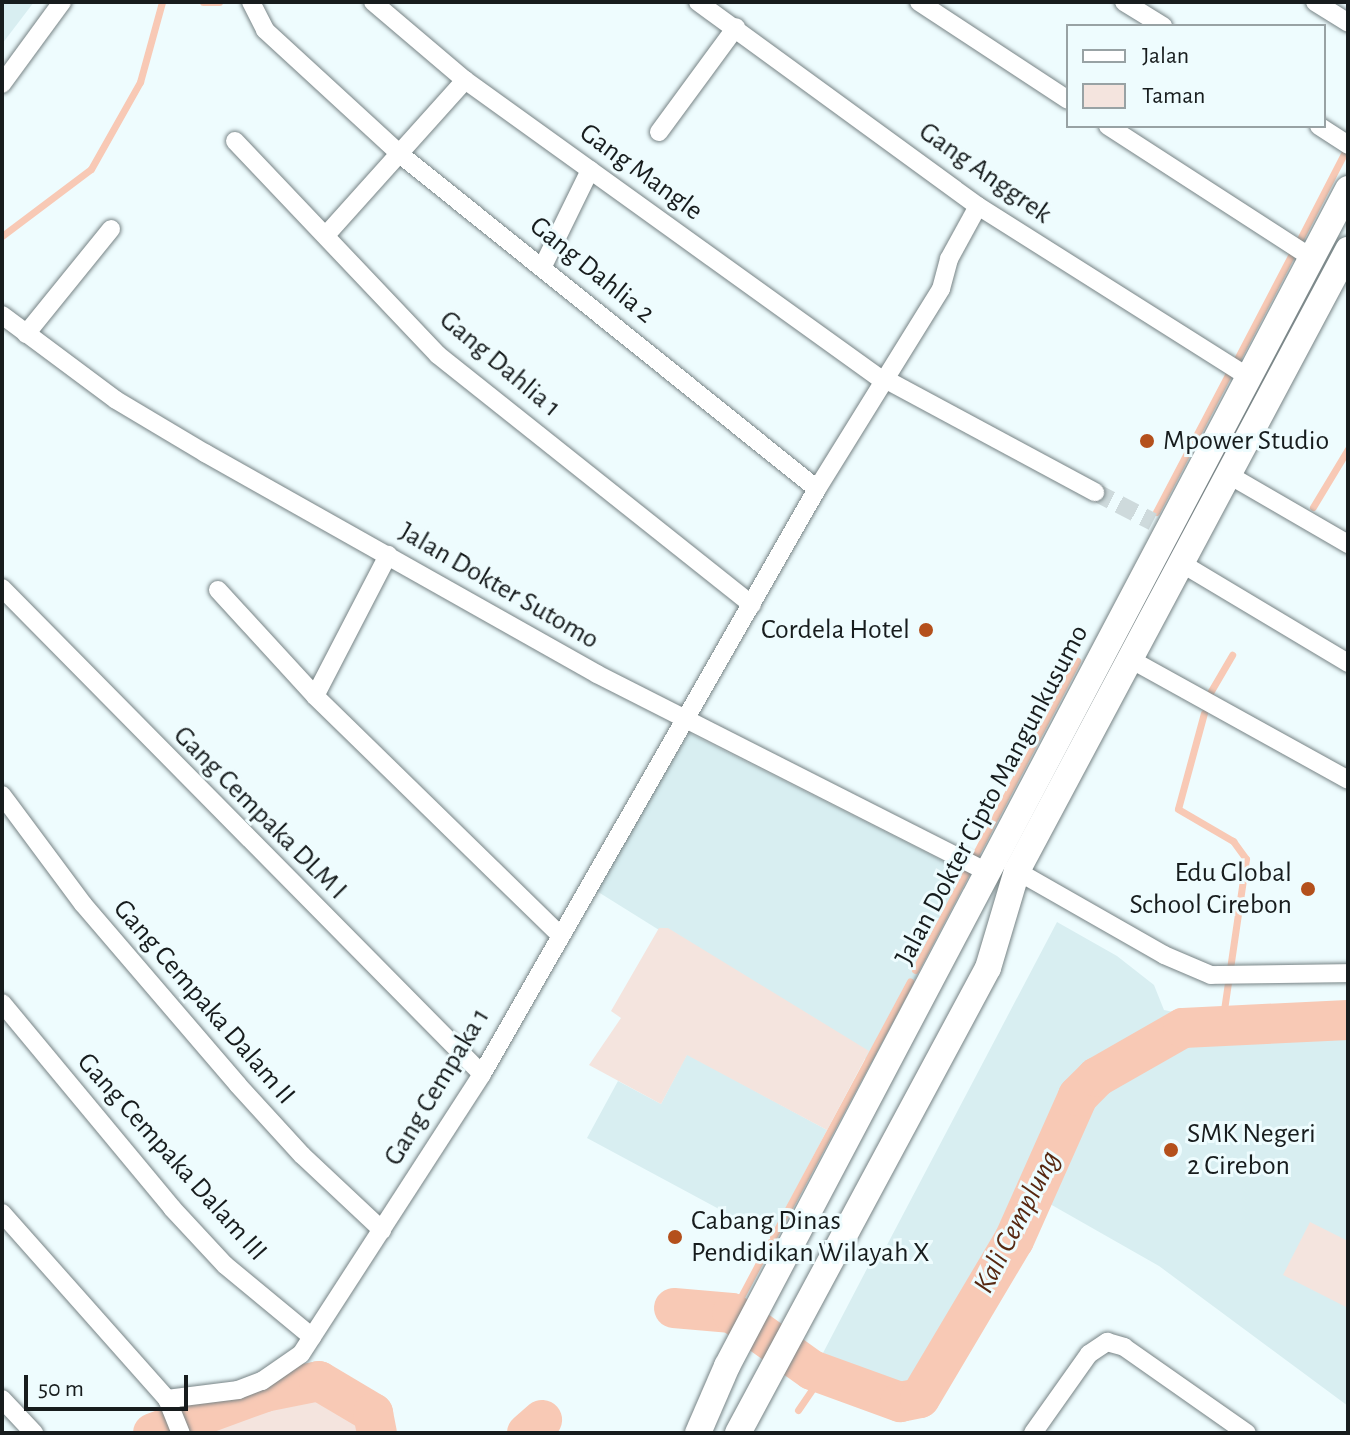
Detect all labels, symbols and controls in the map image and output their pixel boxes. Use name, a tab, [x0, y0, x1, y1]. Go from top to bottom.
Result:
legend	[1066, 24, 1326, 128]
text: Jalan	[1142, 44, 1189, 68]
text: Taman	[1142, 84, 1205, 108]
street label: Gang Anggrek	[912, 115, 1058, 231]
street label: Gang Mangle	[573, 116, 709, 228]
street label: Gang Dahlia 2	[523, 209, 661, 331]
street label: Gang Dahlia 1	[432, 303, 568, 425]
place label: Mpower Studio	[1163, 424, 1329, 458]
marker: Mpower Studio	[1138, 432, 1156, 450]
street label: Jalan Dokter Sutomo	[393, 515, 605, 657]
place label: Cordela Hotel	[761, 613, 910, 647]
street label: Jalan Dokter Cipto Mangunkusumo	[888, 619, 1096, 971]
marker: Cordela Hotel	[917, 621, 935, 639]
street label: Gang Cempaka DLM I	[166, 719, 354, 907]
place label: Edu Global School Cirebon	[1129, 856, 1292, 922]
marker: Edu Global School Cirebon	[1299, 880, 1317, 898]
street label: Gang Cempaka Dalam II	[106, 893, 302, 1111]
street label: Gang Cempaka 1	[377, 1002, 497, 1172]
street label: Gang Cempaka Dalam III	[70, 1046, 274, 1268]
place label: SMK Negeri 2 Cirebon	[1187, 1117, 1316, 1183]
marker: SMK Negeri 2 Cirebon	[1162, 1141, 1180, 1159]
water label: Kali Cemplung	[966, 1145, 1068, 1299]
place label: Cabang Dinas Pendidikan Wilayah X	[691, 1204, 930, 1270]
marker: Cabang Dinas Pendidikan Wilayah X	[666, 1228, 684, 1246]
scale bar	[28, 1359, 192, 1409]
text: 50 m	[38, 1377, 84, 1401]

